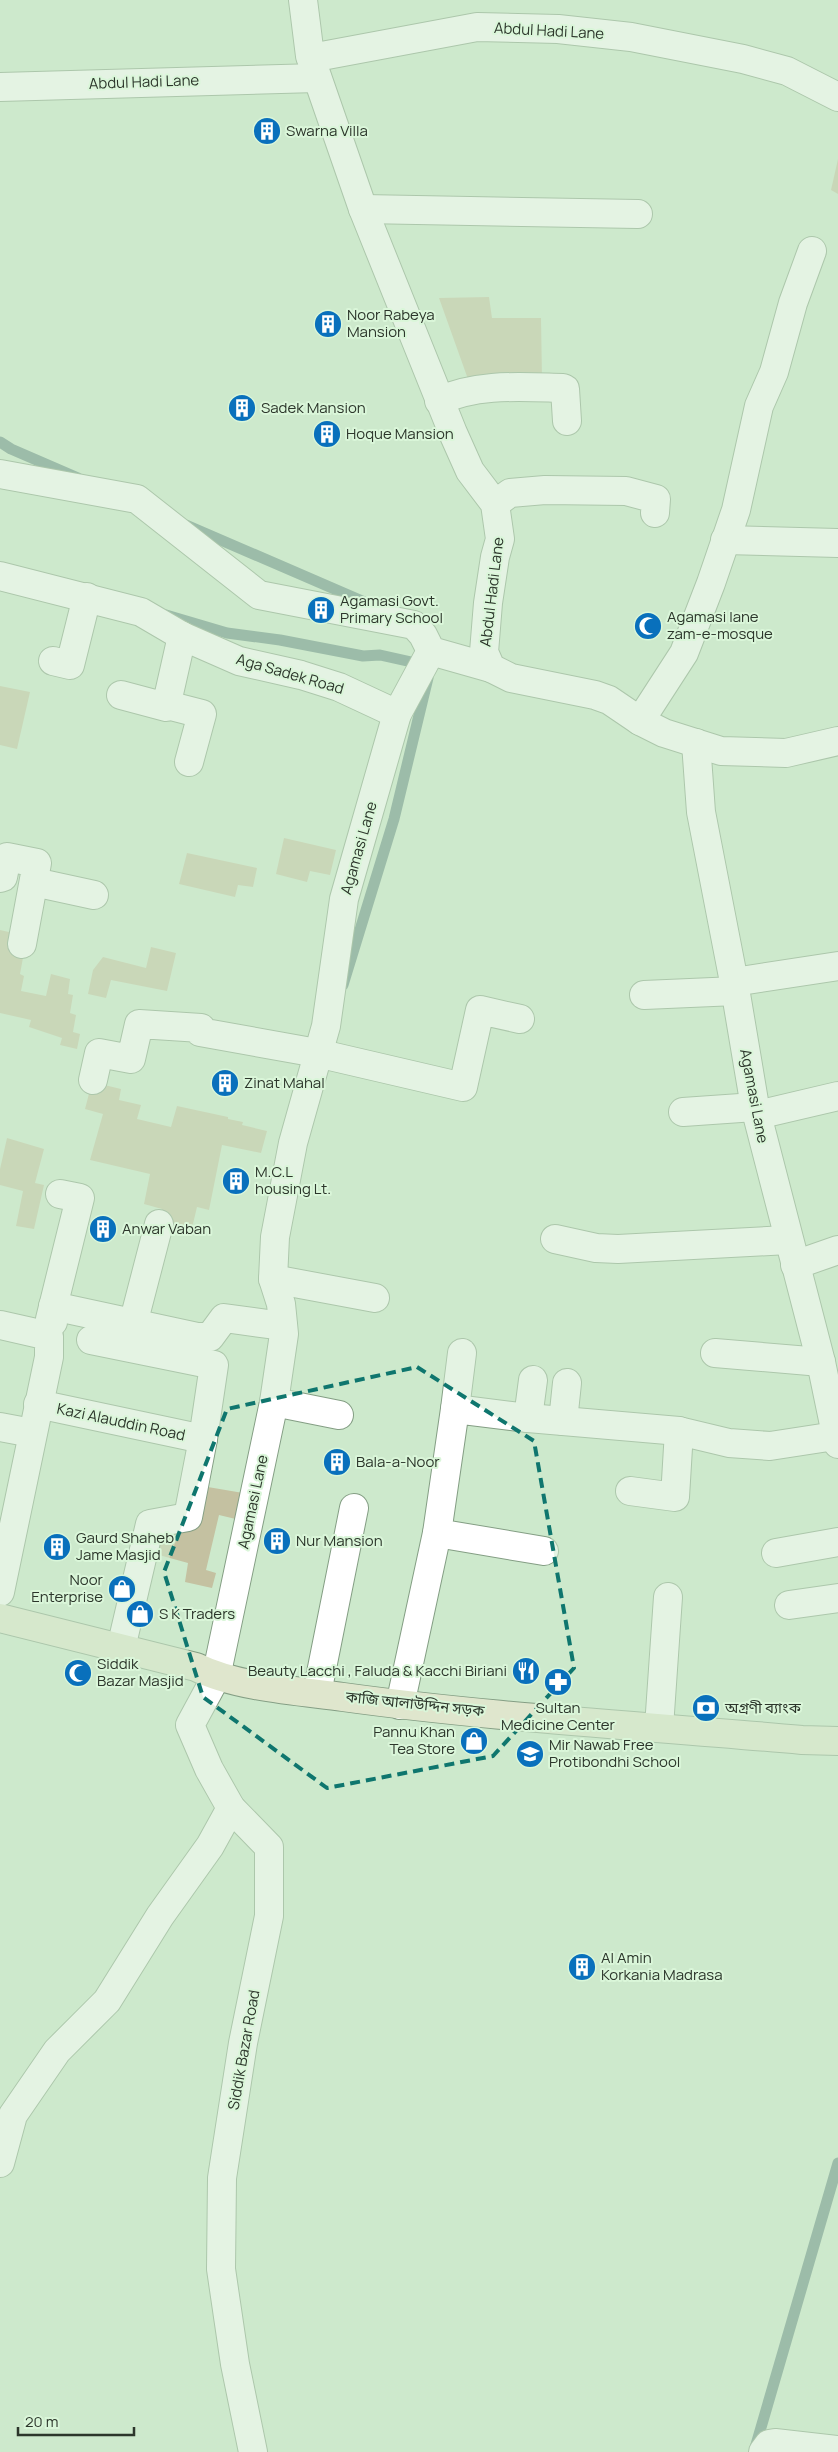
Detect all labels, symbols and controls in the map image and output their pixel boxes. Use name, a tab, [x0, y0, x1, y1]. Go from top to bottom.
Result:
street label: Abdul Hadi Lane	[493, 17, 605, 44]
street label: Abdul Hadi Lane	[89, 69, 200, 94]
building icon: Swarna Villa	[252, 116, 282, 146]
place label: Swarna Villa	[286, 120, 368, 141]
place label: Noor Rabeya Mansion	[347, 304, 435, 342]
building icon: Noor Rabeya Mansion	[313, 309, 343, 339]
building icon: Sadek Mansion	[227, 393, 257, 423]
place label: Sadek Mansion	[261, 397, 366, 418]
building icon: Hoque Mansion	[312, 419, 342, 449]
place label: Hoque Mansion	[346, 423, 454, 444]
street label: Abdul Hadi Lane	[474, 536, 509, 648]
place label: Agamasi Govt. Primary School	[340, 590, 443, 628]
building icon: Agamasi Govt. Primary School	[306, 595, 336, 625]
place label: Agamasi lane zam-e-mosque	[667, 606, 773, 644]
mosque icon: Agamasi lane zam-e-mosque	[633, 611, 663, 641]
street label: Aga Sadek Road	[234, 648, 346, 699]
street label: Agamasi Lane	[335, 799, 382, 897]
street label: Agamasi Lane	[735, 1047, 774, 1145]
building icon: Zinat Mahal	[210, 1068, 240, 1098]
place label: Zinat Mahal	[244, 1072, 325, 1093]
place label: M.C.L housing Lt.	[255, 1161, 331, 1199]
building icon: M.C.L housing Lt.	[221, 1166, 251, 1196]
building icon: Anwar Vaban	[88, 1214, 118, 1244]
place label: Anwar Vaban	[122, 1218, 211, 1239]
street label: Kazi Alauddin Road	[55, 1398, 187, 1445]
building icon: Bala-a-Noor	[322, 1447, 352, 1477]
place label: Bala-a-Noor	[356, 1451, 440, 1472]
street label: Agamasi Lane	[232, 1453, 273, 1551]
building icon: Nur Mansion	[262, 1526, 292, 1556]
place label: Gaurd Shaheb Jame Masjid	[76, 1527, 174, 1565]
place label: Nur Mansion	[296, 1530, 383, 1551]
building icon: Gaurd Shaheb Jame Masjid	[42, 1532, 72, 1562]
place label: Noor Enterprise	[31, 1569, 104, 1607]
shop icon: Noor Enterprise	[107, 1574, 137, 1604]
shop icon: S K Traders	[125, 1599, 155, 1629]
place label: S K Traders	[159, 1603, 235, 1624]
place label: Siddik Bazar Masjid	[97, 1653, 184, 1691]
restaurant icon: Beauty Lacchi , Faluda & Kacchi Biriani	[511, 1656, 541, 1686]
mosque icon: Siddik Bazar Masjid	[63, 1658, 93, 1688]
place label: Beauty Lacchi , Faluda & Kacchi Biriani	[248, 1660, 507, 1681]
pharmacy icon: Sultan Medicine Center	[543, 1667, 573, 1697]
street label: কাজি আলাউদ্দিন সড়ক	[344, 1686, 486, 1721]
bank icon: অগ্রণী ব্যাংক	[691, 1693, 721, 1723]
place label: Sultan Medicine Center	[501, 1697, 616, 1735]
place label: অগ্রণী ব্যাংক	[724, 1697, 802, 1718]
place label: Pannu Khan Tea Store	[373, 1721, 455, 1759]
shop icon: Pannu Khan Tea Store	[459, 1726, 489, 1756]
place label: Mir Nawab Free Protibondhi School	[549, 1734, 680, 1772]
school or university icon: Mir Nawab Free Protibondhi School	[515, 1739, 545, 1769]
place label: Al Amin Korkania Madrasa	[601, 1947, 723, 1985]
building icon: Al Amin Korkania Madrasa	[567, 1952, 597, 1982]
street label: Siddik Bazar Road	[223, 1988, 264, 2112]
scale bar	[18, 2404, 134, 2436]
text: 20 m	[25, 2411, 58, 2432]

